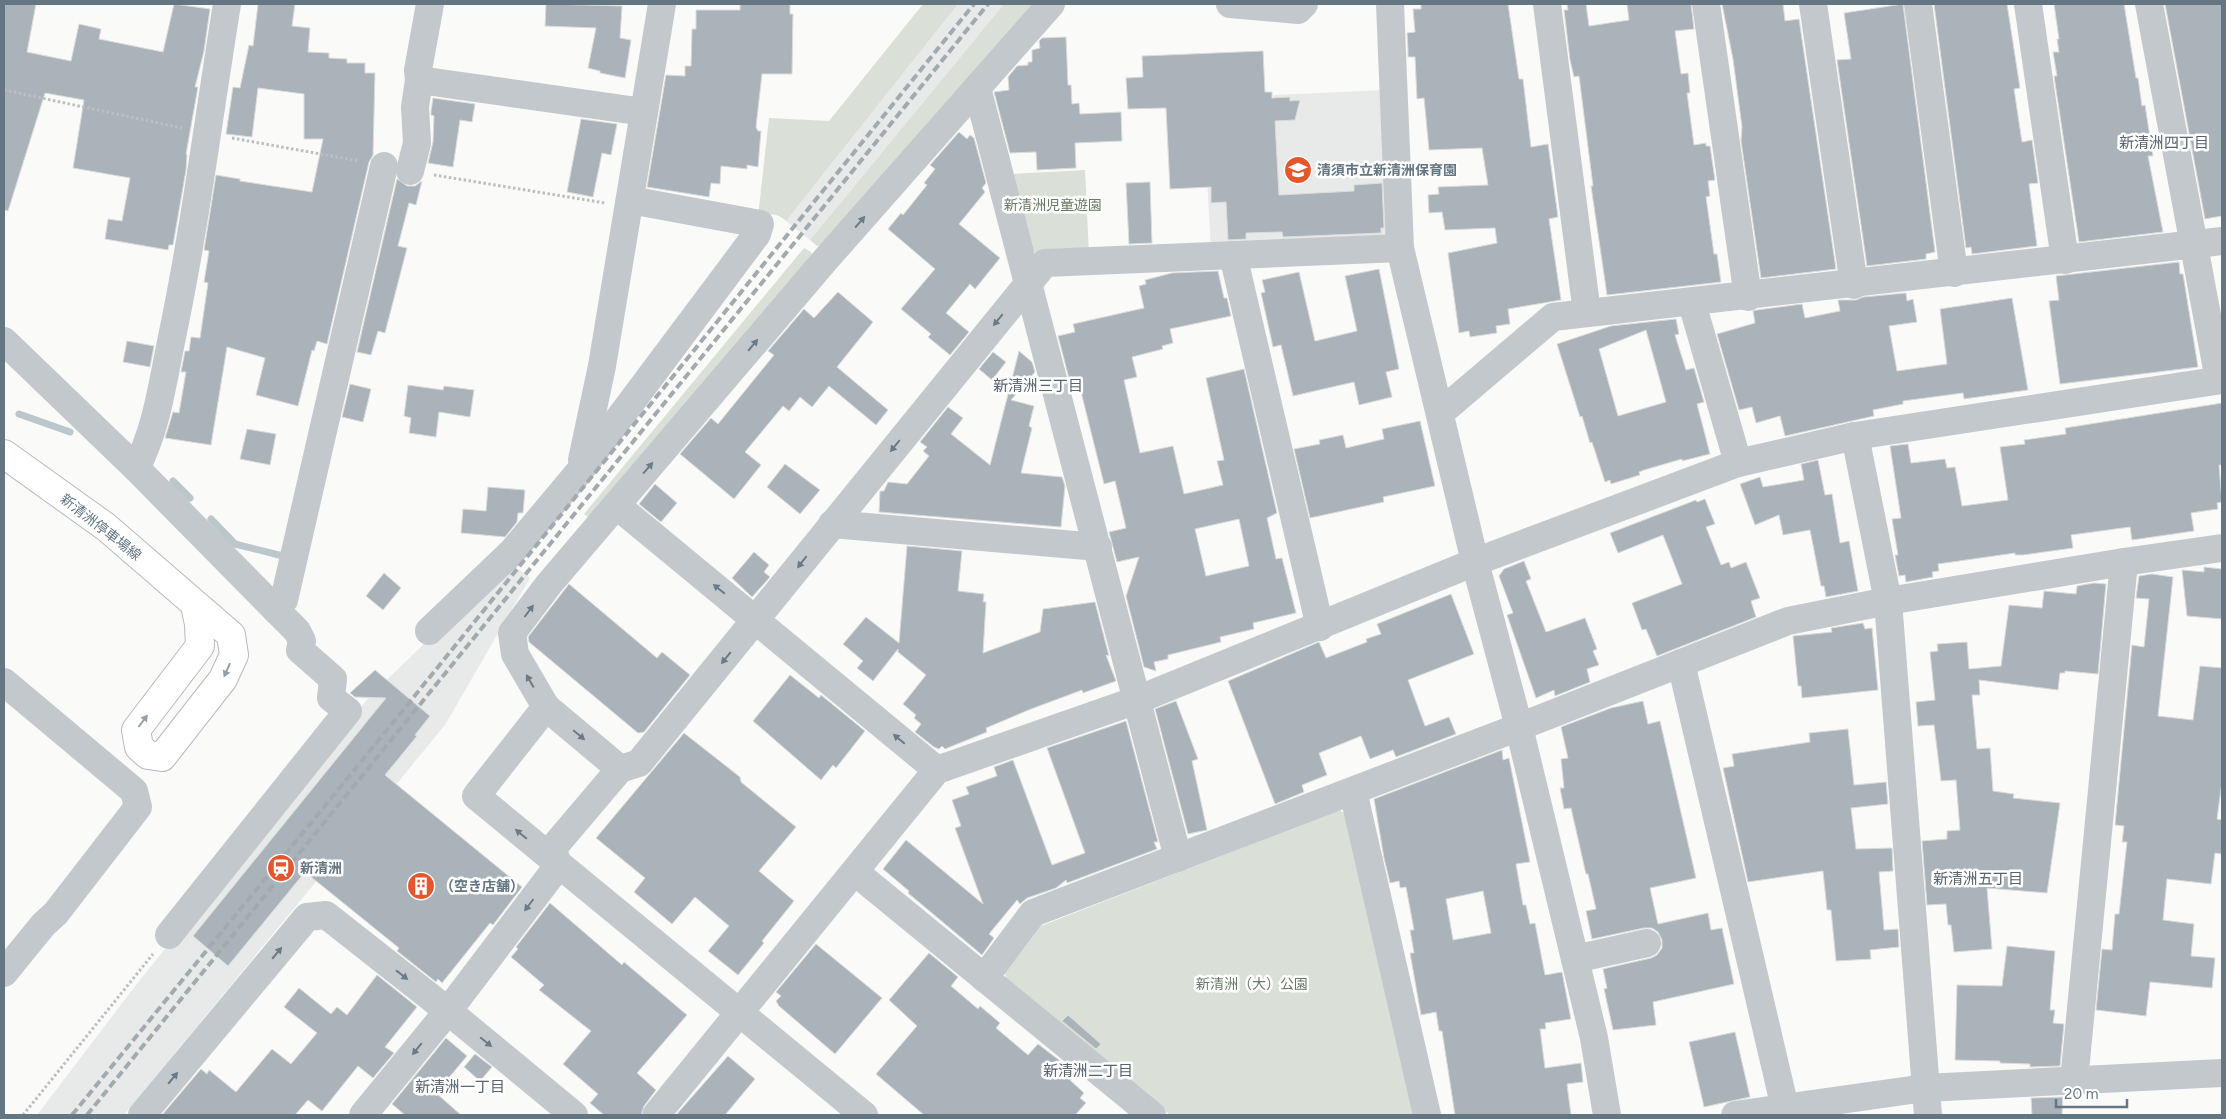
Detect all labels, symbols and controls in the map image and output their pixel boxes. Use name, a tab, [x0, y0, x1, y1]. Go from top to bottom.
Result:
district label: 新清洲四丁目	[2119, 134, 2209, 152]
school or university icon: 清須市立新清洲保育園	[1283, 155, 1313, 185]
place label: 清須市立新清洲保育園	[1317, 162, 1457, 179]
park label: 新清洲児童遊園	[1004, 197, 1102, 214]
one-way arrow	[854, 215, 865, 228]
one-way arrow	[993, 314, 1004, 326]
one-way arrow	[748, 339, 759, 352]
district label: 新清洲三丁目	[993, 377, 1083, 395]
one-way arrow	[890, 439, 901, 452]
one-way arrow	[642, 462, 653, 475]
street label: 新清洲停車場線	[57, 491, 145, 564]
one-way arrow	[797, 555, 807, 569]
one-way arrow	[712, 584, 725, 595]
one-way arrow	[523, 605, 534, 618]
one-way arrow	[720, 651, 731, 664]
one-way arrow	[222, 663, 230, 677]
one-way arrow	[526, 674, 535, 687]
one-way arrow	[138, 715, 149, 728]
one-way arrow	[573, 729, 585, 741]
one-way arrow	[893, 733, 906, 744]
one-way arrow	[514, 829, 527, 840]
station icon: 新清洲	[266, 853, 296, 883]
place label: 新清洲	[300, 860, 342, 877]
district label: 新清洲五丁目	[1933, 870, 2023, 888]
building icon: （空き店舗）	[406, 871, 436, 901]
place label: （空き店舗）	[440, 878, 524, 895]
one-way arrow	[523, 898, 534, 911]
one-way arrow	[272, 947, 283, 960]
one-way arrow	[395, 969, 408, 980]
park label: 新清洲（大）公園	[1196, 976, 1308, 993]
one-way arrow	[479, 1037, 492, 1048]
one-way arrow	[412, 1042, 423, 1055]
district label: 新清洲二丁目	[1043, 1062, 1133, 1080]
one-way arrow	[167, 1072, 178, 1085]
scale bar	[2056, 1076, 2127, 1108]
district label: 新清洲一丁目	[415, 1078, 505, 1096]
text: 20 m	[2064, 1085, 2098, 1103]

